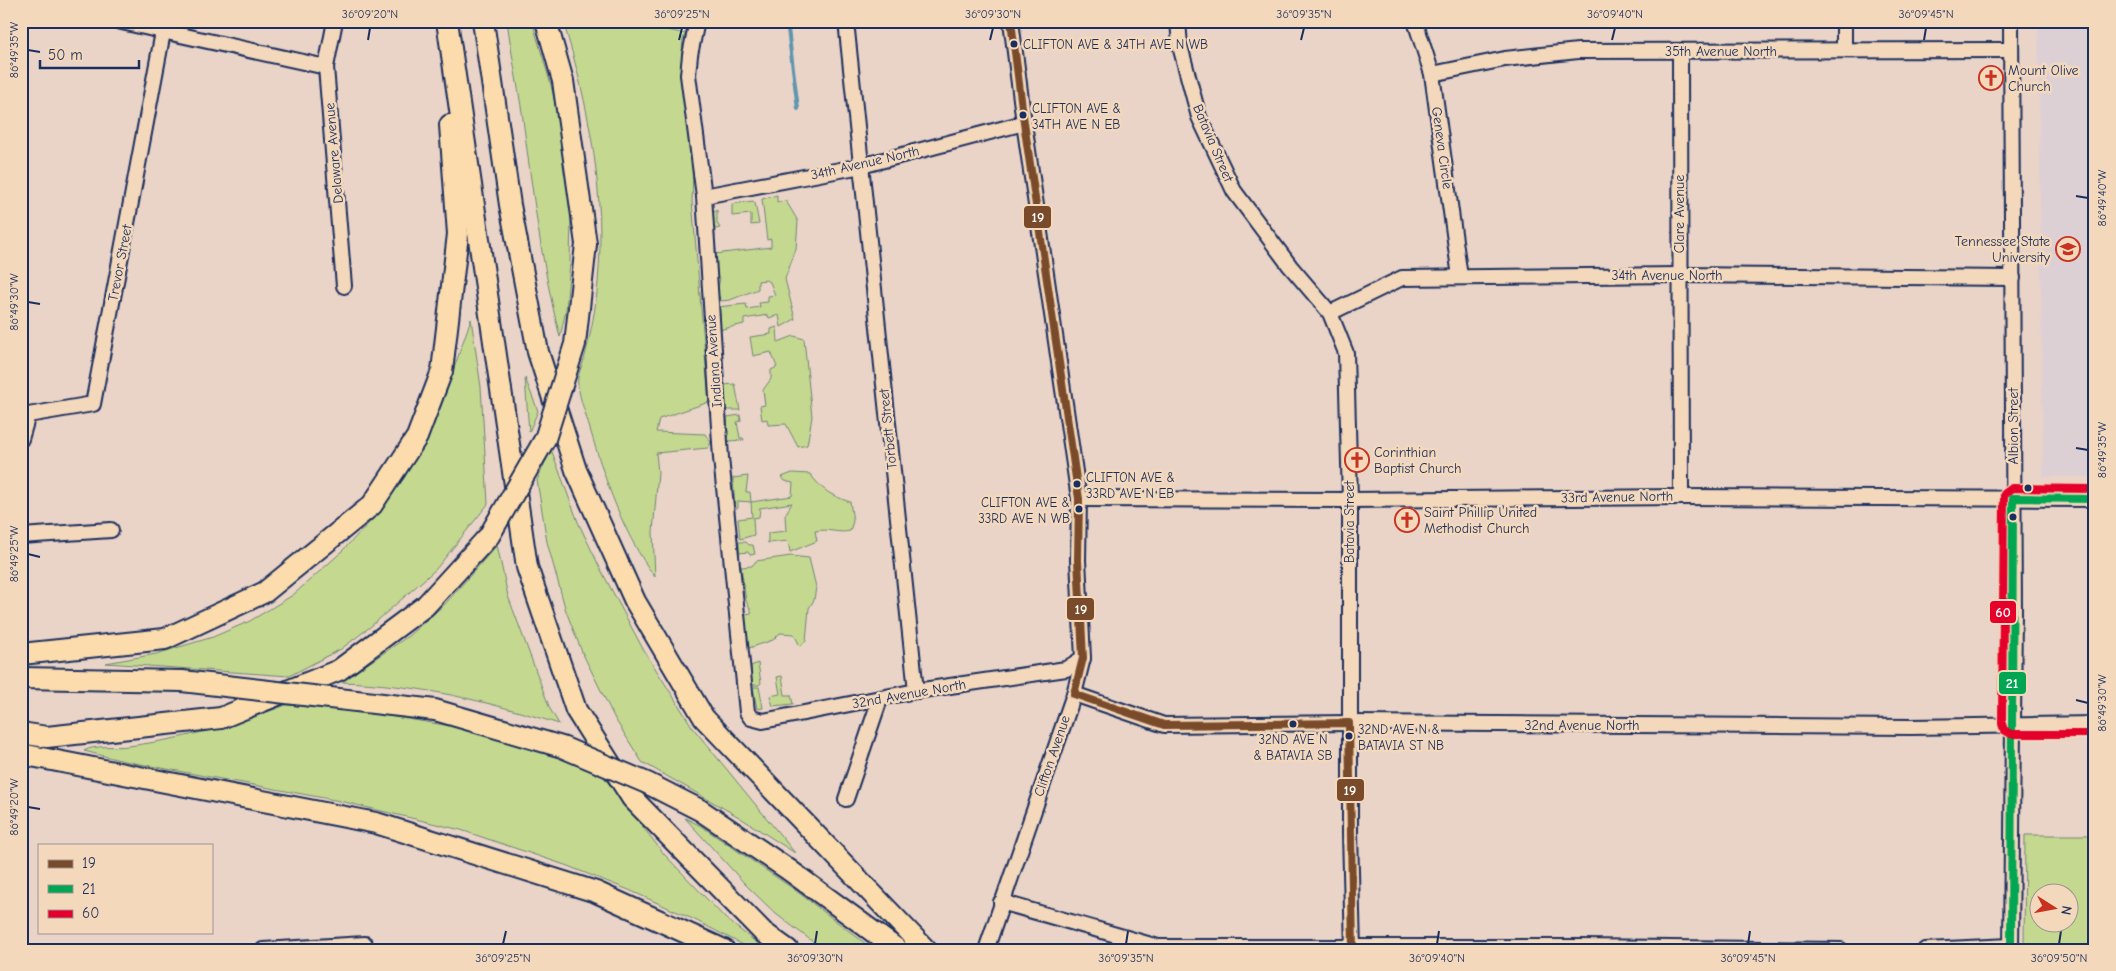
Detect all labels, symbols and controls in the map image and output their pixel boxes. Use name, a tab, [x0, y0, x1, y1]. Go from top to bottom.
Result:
text: 36°09'20"N	[342, 7, 398, 21]
text: 36°09'25"N	[654, 7, 710, 21]
text: 36°09'30"N	[965, 7, 1021, 21]
text: 36°09'35"N	[1276, 7, 1332, 21]
text: 36°09'40"N	[1587, 7, 1643, 21]
text: 36°09'45"N	[1898, 7, 1954, 21]
text: 86°49'35"W	[7, 21, 21, 78]
place label: CLIFTON AVE & 34TH AVE N WB	[1023, 37, 1208, 52]
scale bar	[40, 38, 139, 70]
marker: CLIFTON AVE & 34TH AVE N WB	[1009, 39, 1019, 49]
street label: 35th Avenue North	[1665, 43, 1777, 60]
text: 50 m	[48, 46, 83, 64]
place label: Mount Olive Church	[2008, 62, 2079, 95]
church icon: Mount Olive Church	[1978, 65, 2004, 91]
place label: CLIFTON AVE & 34TH AVE N EB	[1032, 101, 1121, 132]
street label: Delaware Avenue	[321, 102, 347, 204]
street label: Batavia Street	[1189, 102, 1237, 185]
street label: Geneva Circle	[1428, 106, 1456, 190]
marker: CLIFTON AVE & 34TH AVE N EB	[1018, 110, 1028, 120]
street label: 34th Avenue North	[809, 142, 921, 184]
text: 86°49'40"W	[2095, 169, 2109, 227]
street label: Clare Avenue	[1671, 175, 1688, 253]
line badge: 19	[1023, 205, 1052, 229]
text: 19	[1032, 209, 1044, 226]
street label: Trevor Street	[104, 222, 136, 303]
place label: Tennessee State University	[1955, 233, 2051, 266]
school or university icon: Tennessee State University	[2055, 236, 2081, 262]
street label: 34th Avenue North	[1611, 267, 1723, 284]
text: 86°49'30"W	[7, 273, 21, 331]
street label: Indiana Avenue	[702, 314, 726, 408]
street label: Torbett Street	[875, 387, 901, 470]
street label: Albion Street	[2005, 387, 2022, 464]
text: 86°49'35"W	[2095, 421, 2109, 478]
place label: Corinthian Baptist Church	[1374, 444, 1462, 477]
church icon: Corinthian Baptist Church	[1344, 447, 1370, 473]
place label: CLIFTON AVE & 33RD AVE N EB	[1086, 470, 1175, 501]
marker: CLIFTON AVE & 33RD AVE N EB	[1072, 479, 1082, 489]
street label: Batavia Street	[1341, 480, 1358, 563]
unlabelled marker	[2023, 483, 2033, 493]
street label: 33rd Avenue North	[1561, 488, 1673, 506]
place label: CLIFTON AVE & 33RD AVE N WB	[978, 495, 1070, 526]
marker: CLIFTON AVE & 33RD AVE N WB	[1074, 504, 1084, 514]
place label: Saint Phillip United Methodist Church	[1424, 504, 1537, 537]
church icon: Saint Phillip United Methodist Church	[1394, 507, 1420, 533]
unlabelled marker	[2008, 512, 2018, 522]
text: 86°49'25"W	[7, 525, 21, 582]
line badge: 19	[1066, 597, 1095, 621]
line badge: 60	[1989, 600, 2017, 624]
text: 19	[1075, 601, 1087, 618]
text: 60	[1995, 604, 2011, 621]
line badge: 21	[1998, 671, 2027, 695]
text: 86°49'30"W	[2095, 674, 2109, 732]
text: 21	[2006, 675, 2018, 692]
street label: 32nd Avenue North	[851, 676, 967, 712]
street label: Clifton Avenue	[1030, 713, 1074, 799]
street label: 32nd Avenue North	[1524, 717, 1640, 734]
marker: 32ND AVE N & BATAVIA SB	[1288, 719, 1298, 729]
place label: 32ND AVE N & BATAVIA ST NB	[1358, 722, 1444, 753]
marker: 32ND AVE N & BATAVIA ST NB	[1344, 731, 1354, 741]
place label: 32ND AVE N & BATAVIA SB	[1253, 732, 1333, 763]
text: 86°49'20"W	[7, 778, 21, 836]
line badge: 19	[1336, 778, 1365, 802]
text: 19	[1344, 782, 1356, 799]
legend	[38, 844, 212, 934]
text: 19	[82, 854, 96, 872]
text: 21	[82, 880, 96, 898]
north arrow	[2028, 884, 2078, 934]
text: 60	[82, 904, 99, 922]
text: N	[2057, 904, 2075, 916]
text: 36°09'25"N	[475, 951, 531, 965]
text: 36°09'30"N	[787, 951, 843, 965]
text: 36°09'35"N	[1098, 951, 1154, 965]
text: 36°09'40"N	[1409, 951, 1465, 965]
text: 36°09'45"N	[1720, 951, 1776, 965]
text: 36°09'50"N	[2031, 951, 2087, 965]

